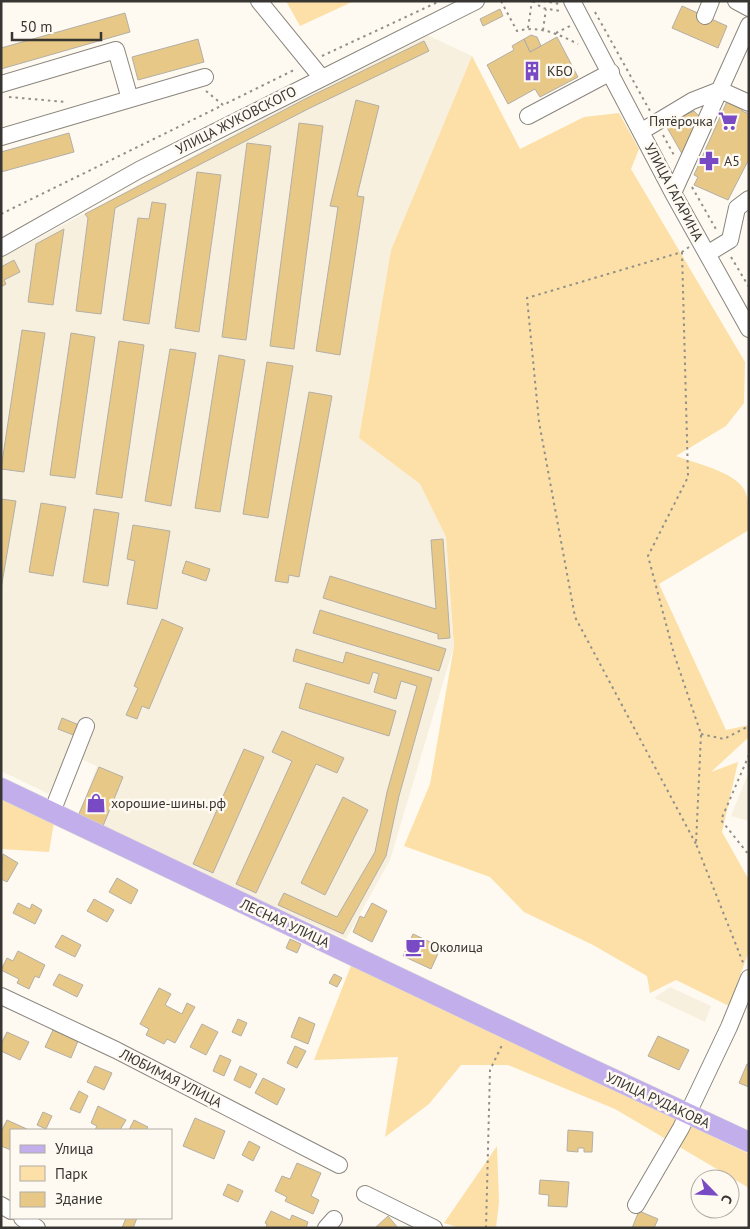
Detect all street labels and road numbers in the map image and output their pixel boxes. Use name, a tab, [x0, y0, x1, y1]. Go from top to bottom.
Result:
street label: УЛИЦА ЖУКОВСКОГО	[173, 82, 299, 158]
street label: УЛИЦА ГАГАРИНА	[641, 140, 708, 245]
street label: ЛЕСНАЯ УЛИЦА	[237, 894, 333, 952]
street label: ЛЮБИМАЯ УЛИЦА	[116, 1044, 226, 1112]
street label: УЛИЦА РУДАКОВА	[603, 1068, 714, 1132]

